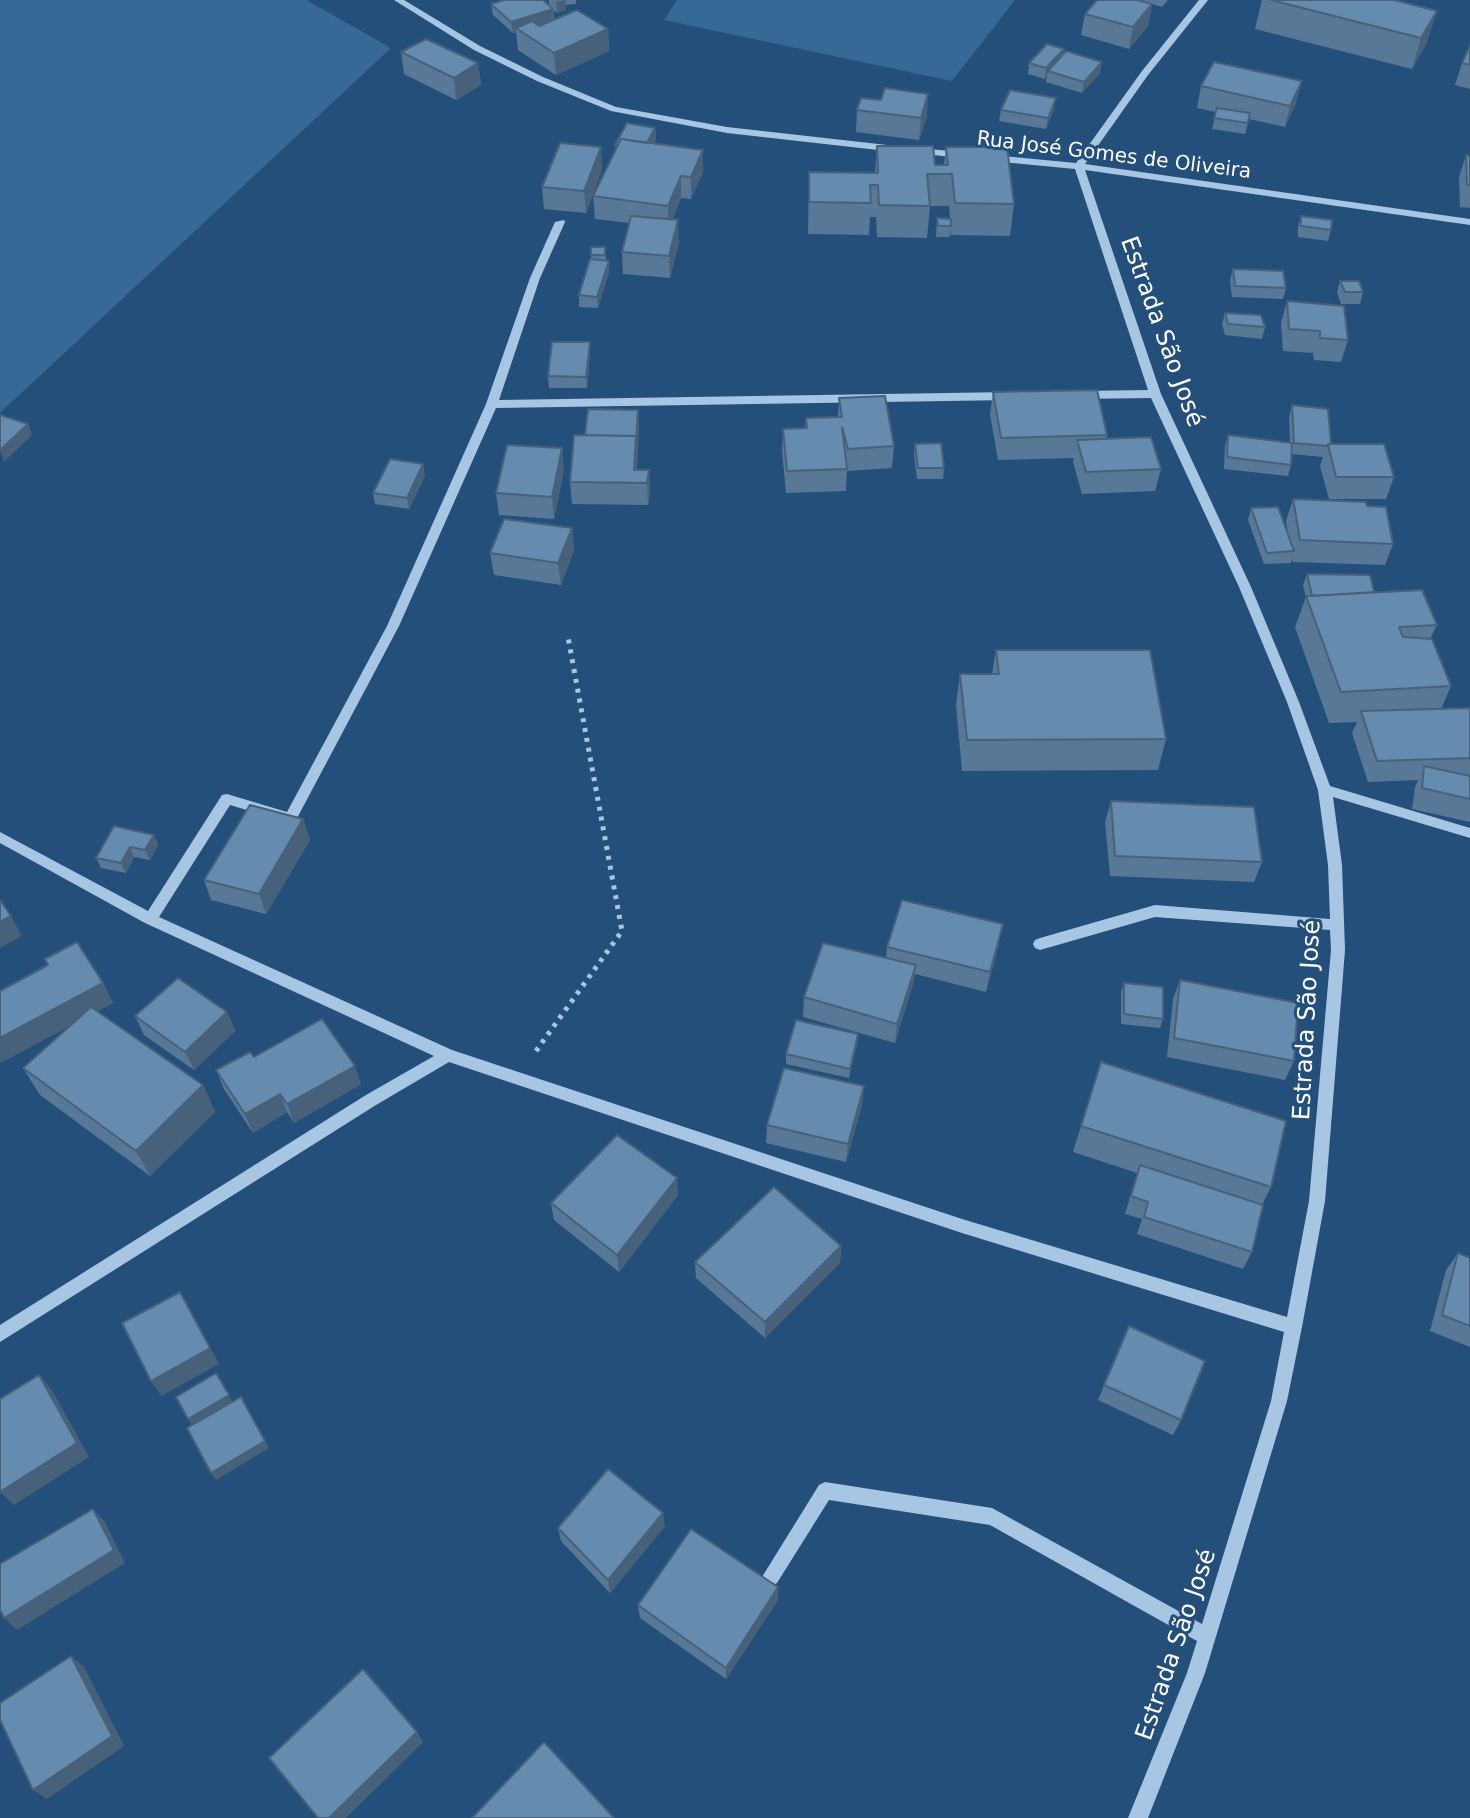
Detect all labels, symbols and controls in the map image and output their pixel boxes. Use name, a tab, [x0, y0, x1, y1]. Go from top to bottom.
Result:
street label: Rua José Gomes de Oliveira	[975, 127, 1253, 185]
street label: Estrada São José	[1113, 233, 1209, 431]
street label: Estrada São José	[1288, 919, 1328, 1121]
street label: Estrada São José	[1131, 1546, 1223, 1744]

